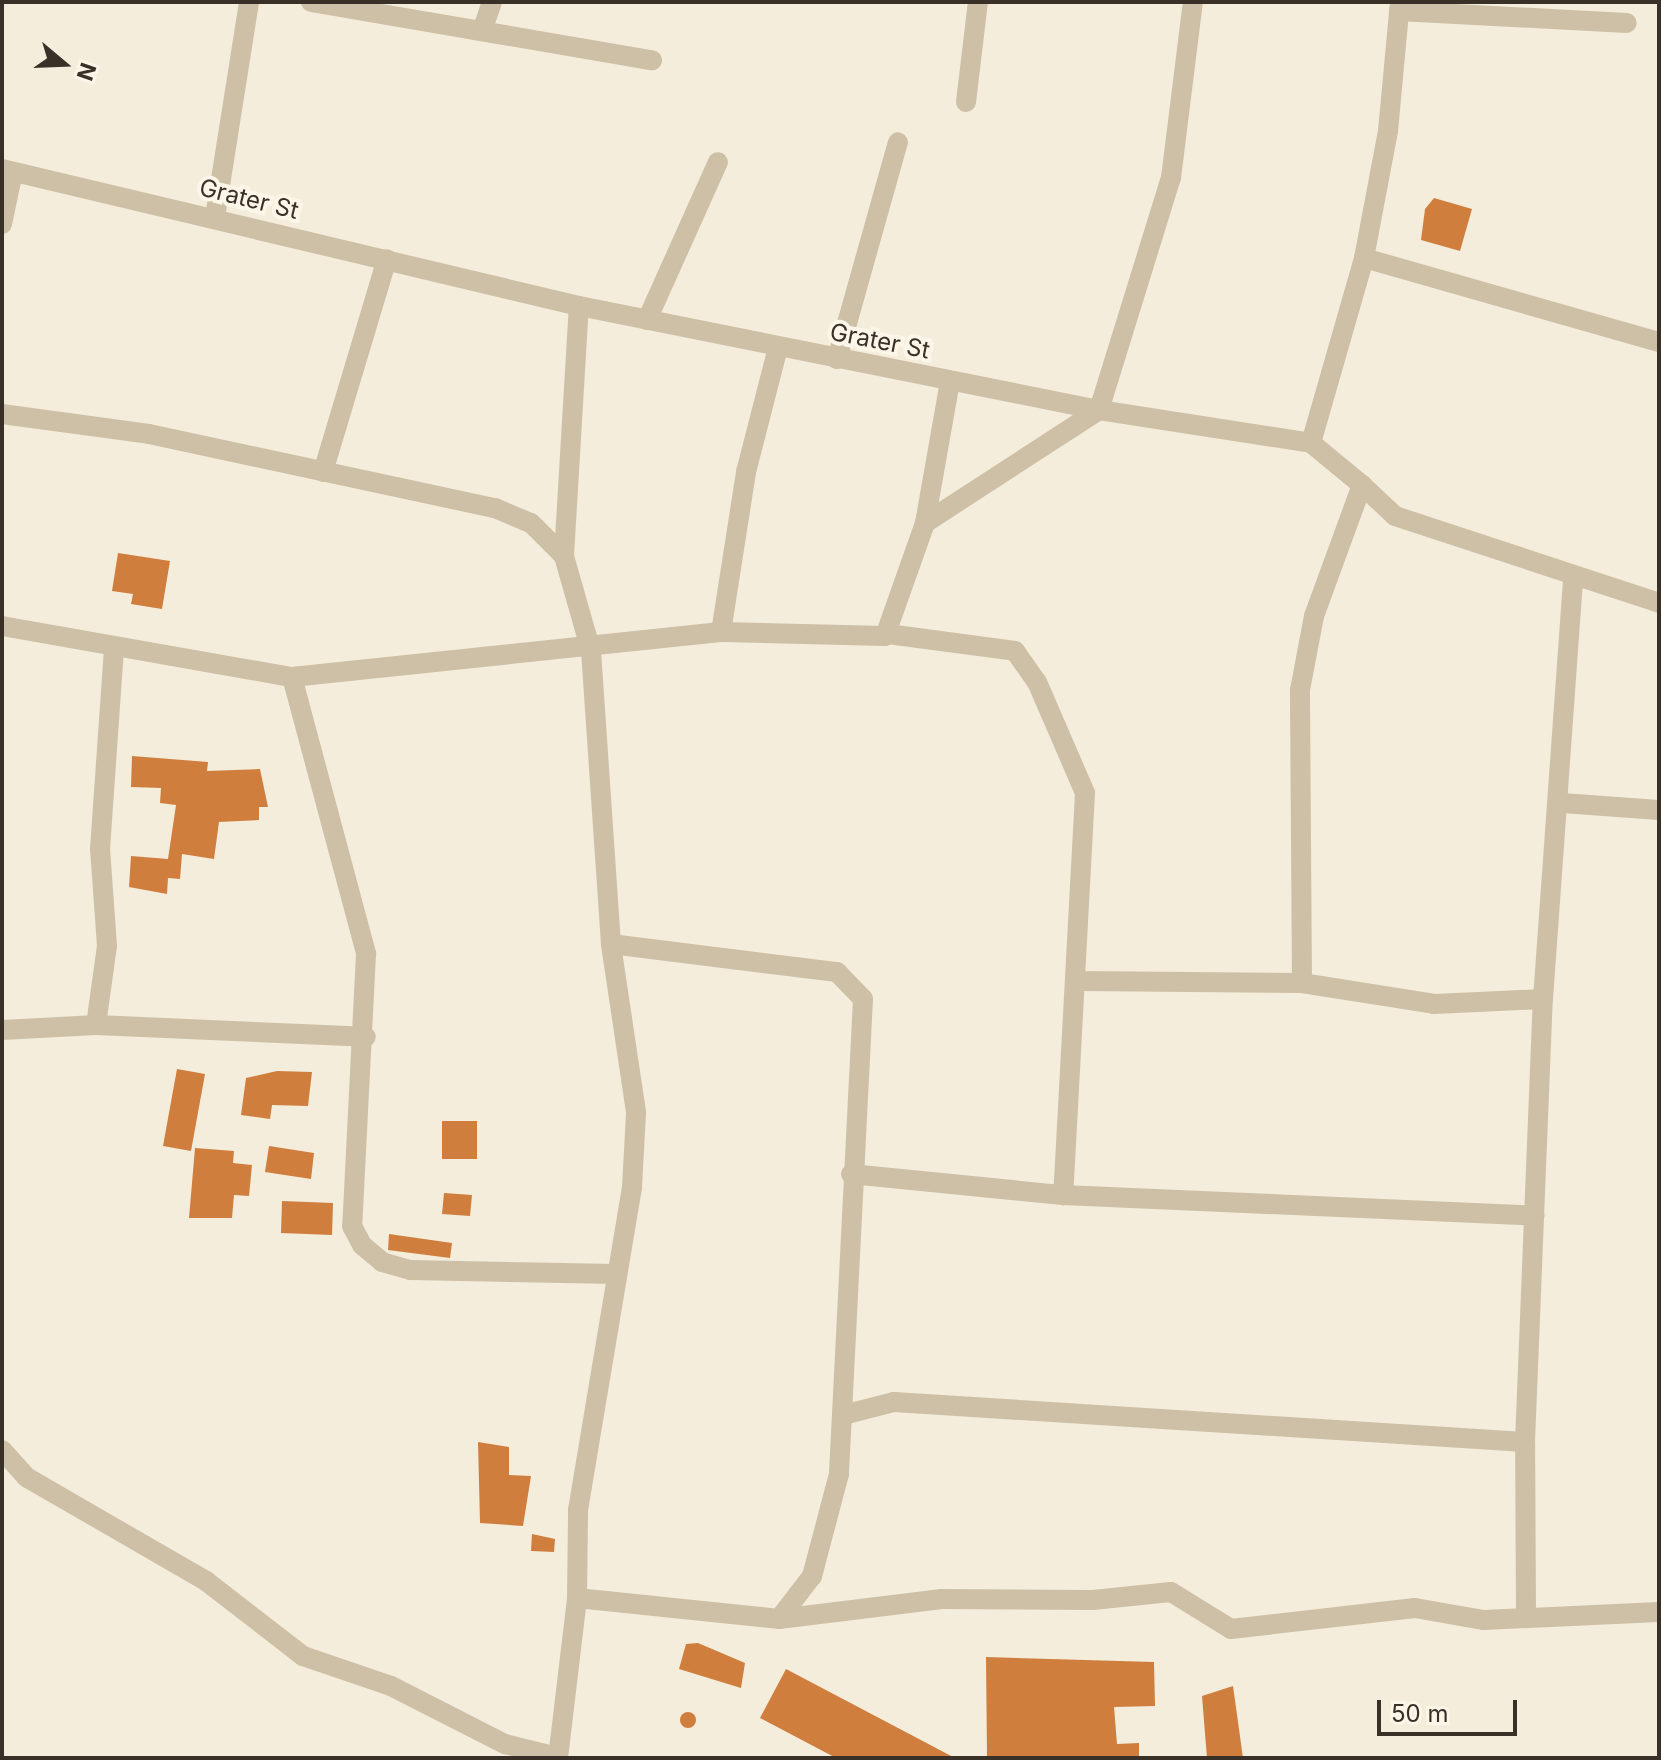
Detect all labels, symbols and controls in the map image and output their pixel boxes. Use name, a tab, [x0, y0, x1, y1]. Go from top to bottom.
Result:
north arrow	[24, 24, 104, 104]
text: N	[72, 60, 102, 84]
street label: Grater St	[196, 173, 302, 225]
street label: Grater St	[828, 317, 932, 365]
scale bar	[1381, 1684, 1521, 1734]
text: 50 m	[1391, 1699, 1449, 1728]

